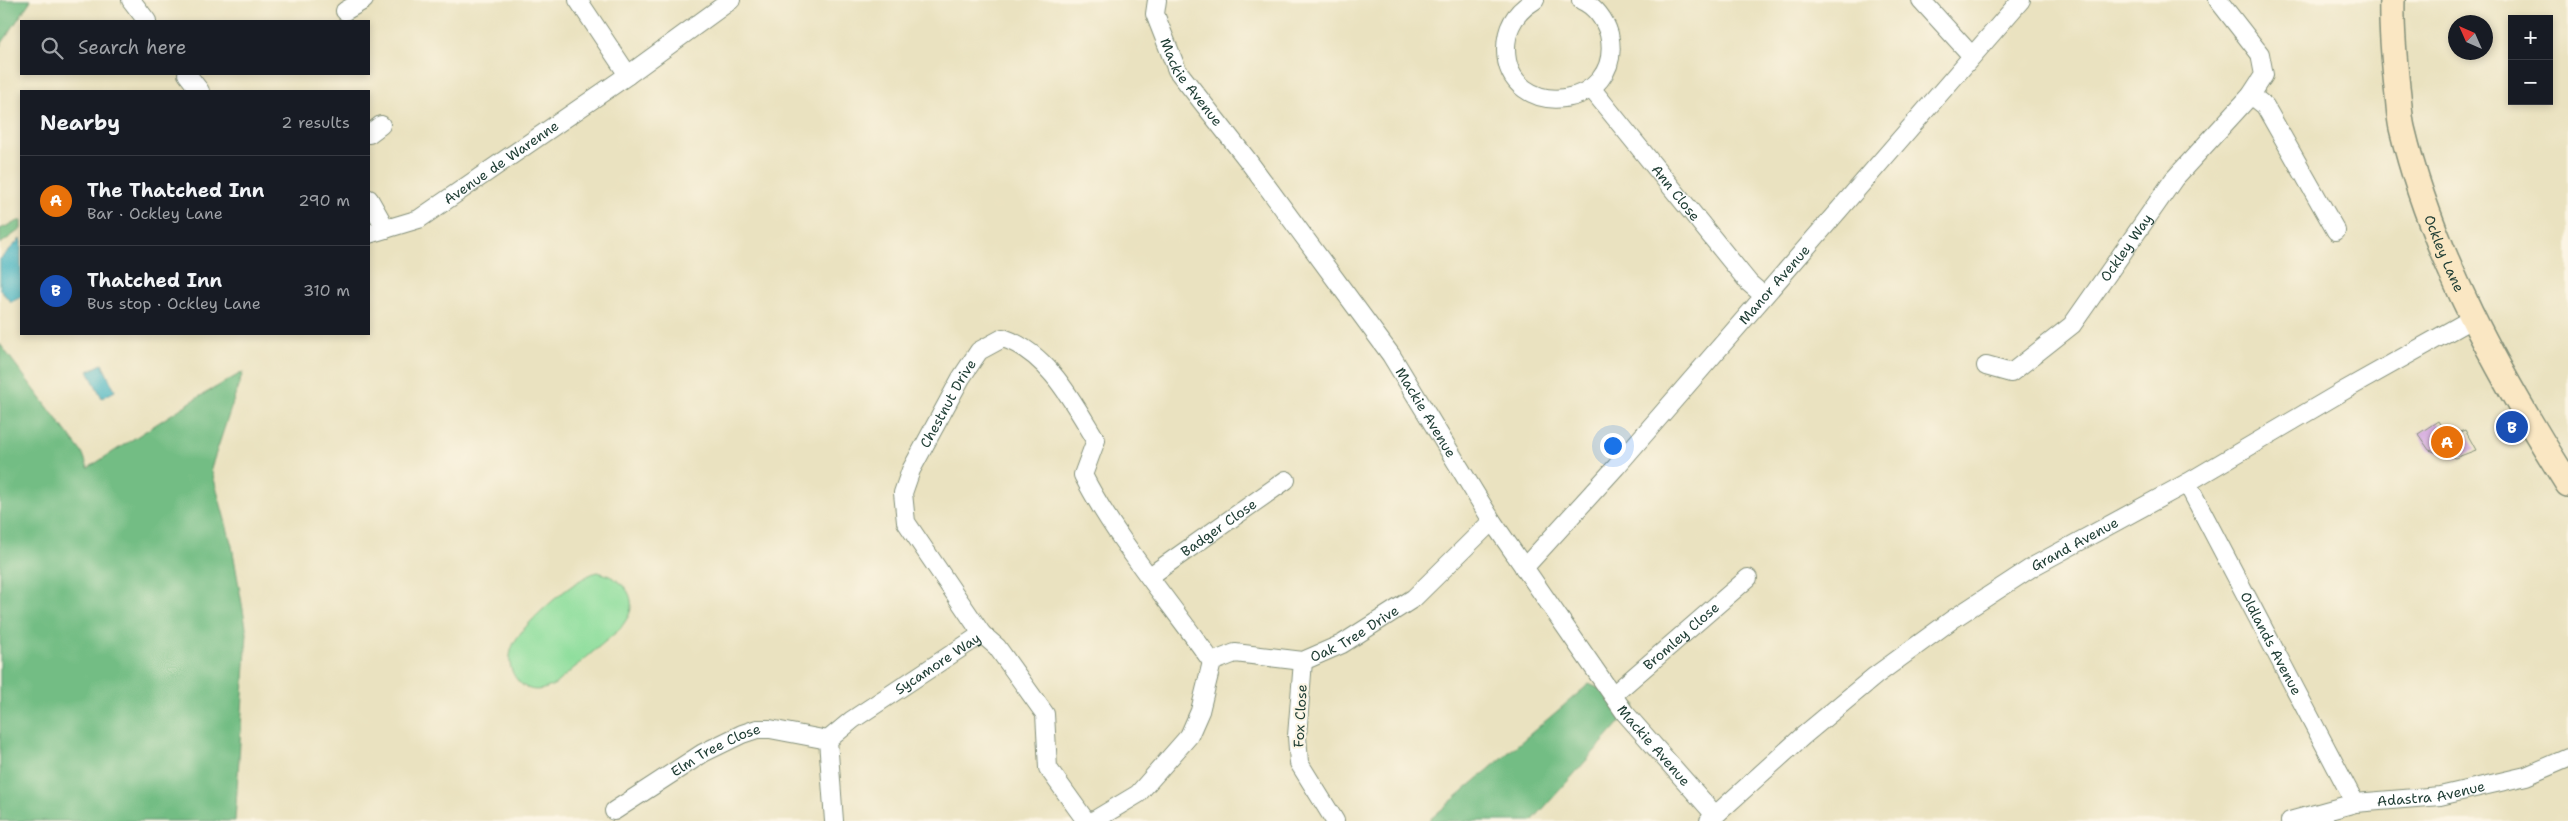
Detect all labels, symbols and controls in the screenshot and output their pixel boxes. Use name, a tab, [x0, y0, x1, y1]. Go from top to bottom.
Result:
north arrow	[2448, 15, 2493, 60]
map controls	[2508, 15, 2553, 105]
button: +	[2508, 15, 2553, 60]
search box	[20, 20, 370, 75]
icon: search	[38, 34, 66, 62]
text: Search here	[78, 35, 187, 60]
street label: Mackie Avenue	[1156, 35, 1227, 130]
button: −	[2508, 60, 2553, 105]
text: Nearby	[40, 109, 120, 137]
text: 2 results	[281, 112, 350, 133]
street label: Avenue de Warenne	[440, 116, 562, 208]
street label: Ann Close	[1648, 161, 1704, 225]
text: The Thatched Inn	[87, 178, 264, 203]
text: A	[50, 190, 62, 211]
text: 290 m	[298, 190, 350, 211]
text: Bar · Ockley Lane	[87, 203, 223, 224]
street label: Ockley Way	[2096, 210, 2156, 285]
street label: Ockley Lane	[2420, 212, 2468, 295]
street label: Manor Avenue	[1735, 241, 1814, 328]
text: Thatched Inn	[87, 268, 222, 293]
text: B	[51, 280, 61, 301]
text: 310 m	[303, 280, 350, 301]
text: Bus stop · Ockley Lane	[87, 293, 261, 314]
street label: Chestnut Drive	[916, 356, 980, 451]
street label: Mackie Avenue	[1392, 364, 1460, 461]
pin: B	[2496, 408, 2528, 446]
pin: A	[2431, 423, 2463, 461]
your location	[1600, 433, 1626, 459]
street label: Badger Close	[1177, 495, 1260, 560]
street label: Grand Avenue	[2028, 513, 2121, 575]
street label: Oldlands Avenue	[2237, 588, 2306, 698]
street label: Bromley Close	[1639, 598, 1723, 674]
street label: Oak Tree Drive	[1307, 601, 1402, 666]
street label: Sycamore Way	[891, 629, 984, 698]
street label: Fox Close	[1289, 684, 1311, 748]
street label: Mackie Avenue	[1613, 701, 1694, 790]
street label: Elm Tree Close	[667, 719, 763, 781]
street label: Adastra Avenue	[2376, 777, 2487, 810]

